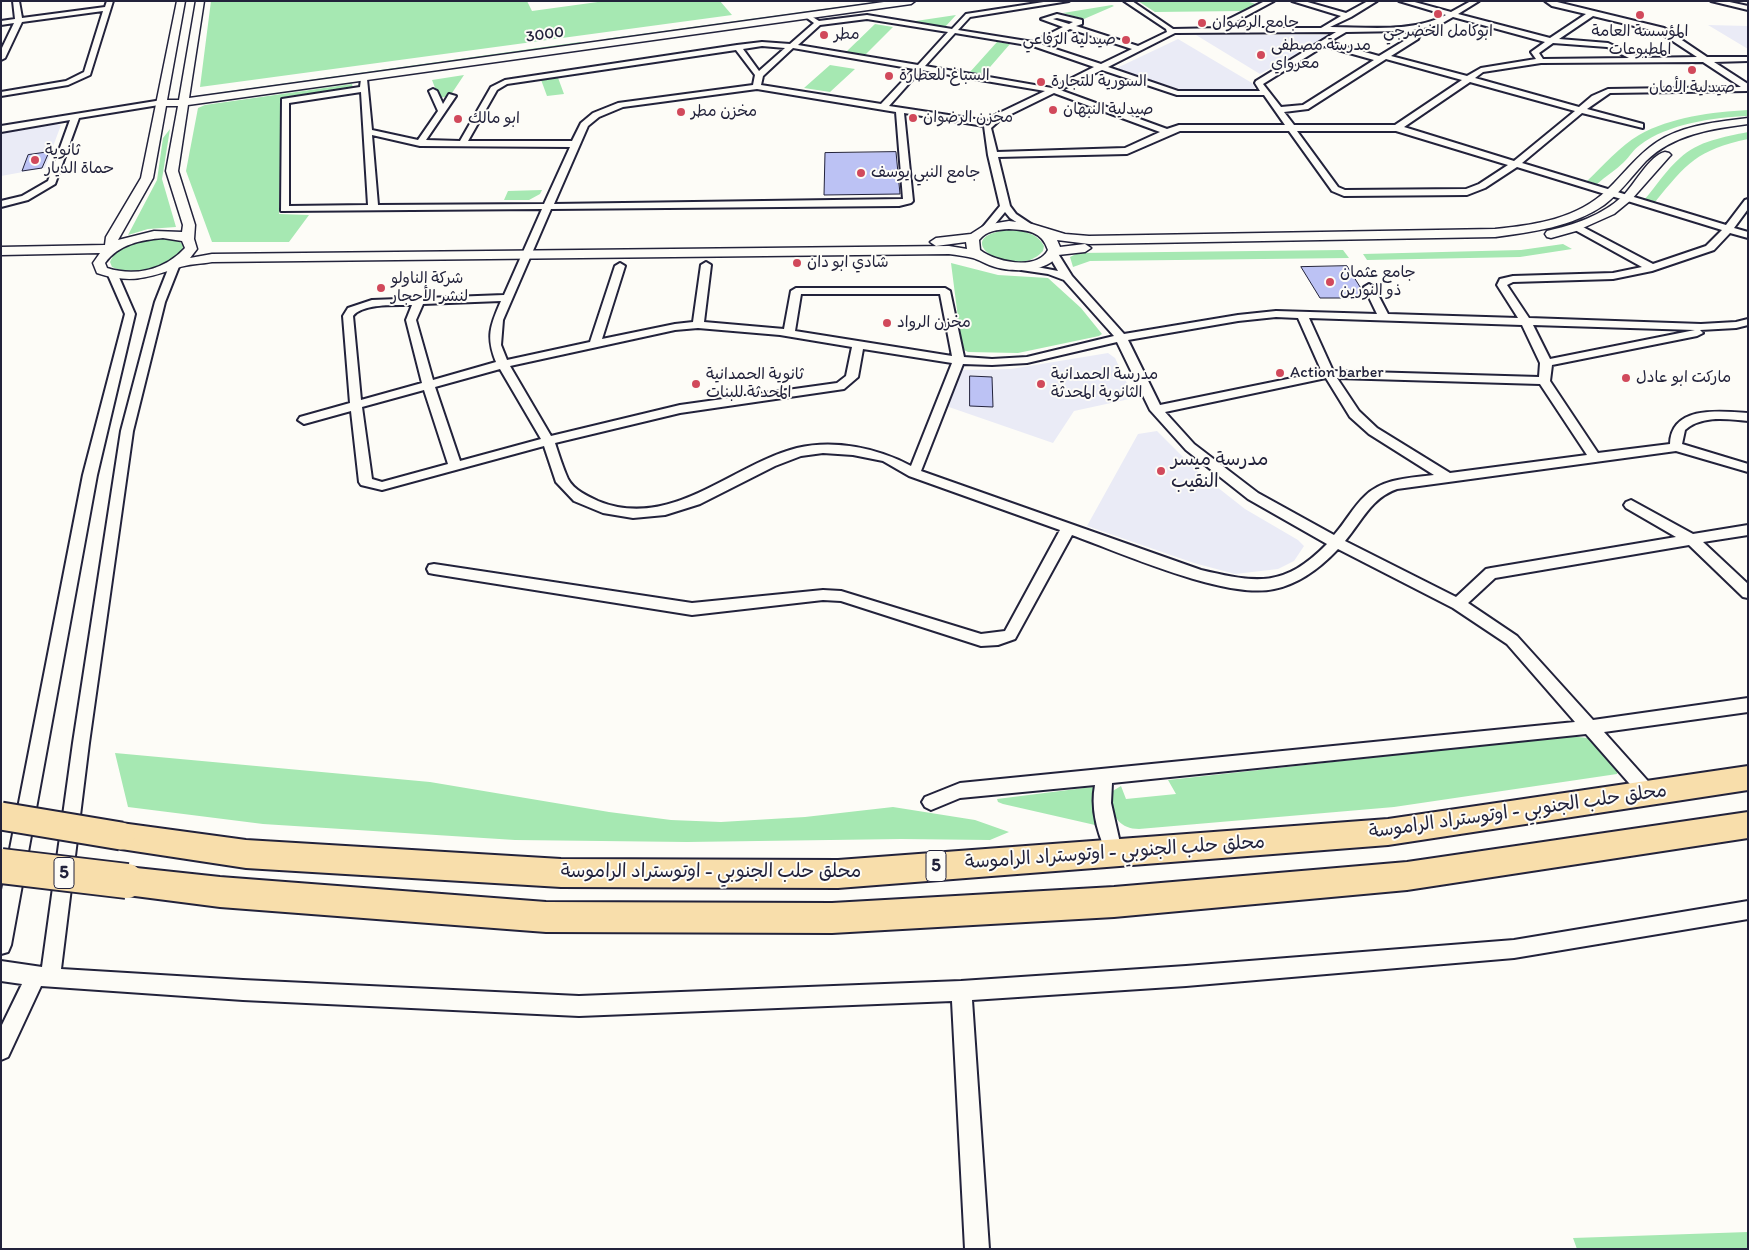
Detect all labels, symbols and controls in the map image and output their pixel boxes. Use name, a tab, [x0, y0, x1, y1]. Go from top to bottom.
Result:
marker: ابوكامل الخضرجي	[1432, 8, 1444, 20]
marker: المؤسسة العامة المطبوعات	[1634, 9, 1646, 21]
place label: جامع الرضوان	[1212, 13, 1299, 33]
marker: جامع الرضوان	[1196, 17, 1208, 29]
place label: ابوكامل الخضرجي	[1383, 22, 1493, 42]
place label: المؤسسة العامة المطبوعات	[1592, 22, 1688, 60]
street label: 3000	[525, 23, 565, 47]
place label: مطر	[834, 25, 860, 45]
marker: مطر	[818, 29, 830, 41]
place label: صيدلية الرفاعي	[1022, 30, 1116, 50]
marker: صيدلية الرفاعي	[1120, 34, 1132, 46]
place label: مدرسة مصطفى معرواي	[1271, 36, 1371, 74]
marker: مدرسة مصطفى معرواي	[1255, 49, 1267, 61]
marker: صيدلية الأمان	[1686, 64, 1698, 76]
place label: السباغ للعطارة	[899, 66, 990, 86]
marker: السباغ للعطارة	[883, 70, 895, 82]
place label: السورية للتجارة	[1051, 72, 1147, 92]
marker: السورية للتجارة	[1035, 76, 1047, 88]
place label: صيدلية الأمان	[1649, 78, 1735, 98]
place label: صيدلية النبهان	[1063, 100, 1153, 120]
place label: مخزن مطر	[691, 102, 757, 122]
marker: صيدلية النبهان	[1047, 104, 1059, 116]
marker: مخزن مطر	[675, 106, 687, 118]
place label: مخزن الرضوان	[923, 108, 1013, 128]
place label: ابو مالك	[468, 109, 520, 129]
marker: مخزن الرضوان	[907, 112, 919, 124]
marker: ابو مالك	[452, 113, 464, 125]
place label: ثانوية حماة الديار	[45, 141, 114, 179]
marker: ثانوية حماة الديار	[29, 154, 41, 166]
place label: جامع النبي يوسف	[871, 163, 980, 183]
marker: جامع النبي يوسف	[855, 167, 867, 179]
place label: شادي ابو دان	[807, 253, 889, 273]
marker: شادي ابو دان	[791, 257, 803, 269]
place label: جامع عثمان ذو النورين	[1340, 263, 1416, 301]
place label: شركة الناولو لنشر الأحجار	[391, 269, 468, 307]
marker: جامع عثمان ذو النورين	[1324, 276, 1336, 288]
marker: شركة الناولو لنشر الأحجار	[375, 282, 387, 294]
place label: مخزن الرواد	[897, 313, 971, 333]
marker: مخزن الرواد	[881, 317, 893, 329]
place label: Action barber	[1290, 363, 1384, 383]
place label: ثانوية الحمدانية المحدثة للبنات	[706, 365, 804, 403]
place label: مدرسة الحمدانية الثانوية المحدثة	[1051, 365, 1158, 403]
marker: Action barber	[1274, 367, 1286, 379]
place label: ماركت ابو عادل	[1636, 368, 1731, 388]
marker: ماركت ابو عادل	[1620, 372, 1632, 384]
marker: ثانوية الحمدانية المحدثة للبنات	[690, 378, 702, 390]
marker: مدرسة الحمدانية الثانوية المحدثة	[1035, 378, 1047, 390]
place label: مدرسة ميسر النقيب	[1171, 449, 1268, 493]
marker: مدرسة ميسر النقيب	[1155, 465, 1167, 477]
street label: محلق حلب الجنوبي - اوتوستراد الراموسة	[1368, 780, 1668, 844]
street label: محلق حلب الجنوبي - اوتوستراد الراموسة	[964, 831, 1266, 875]
road number: 5	[926, 850, 946, 881]
road number: 5	[54, 858, 74, 888]
street label: محلق حلب الجنوبي - اوتوستراد الراموسة	[561, 861, 861, 883]

